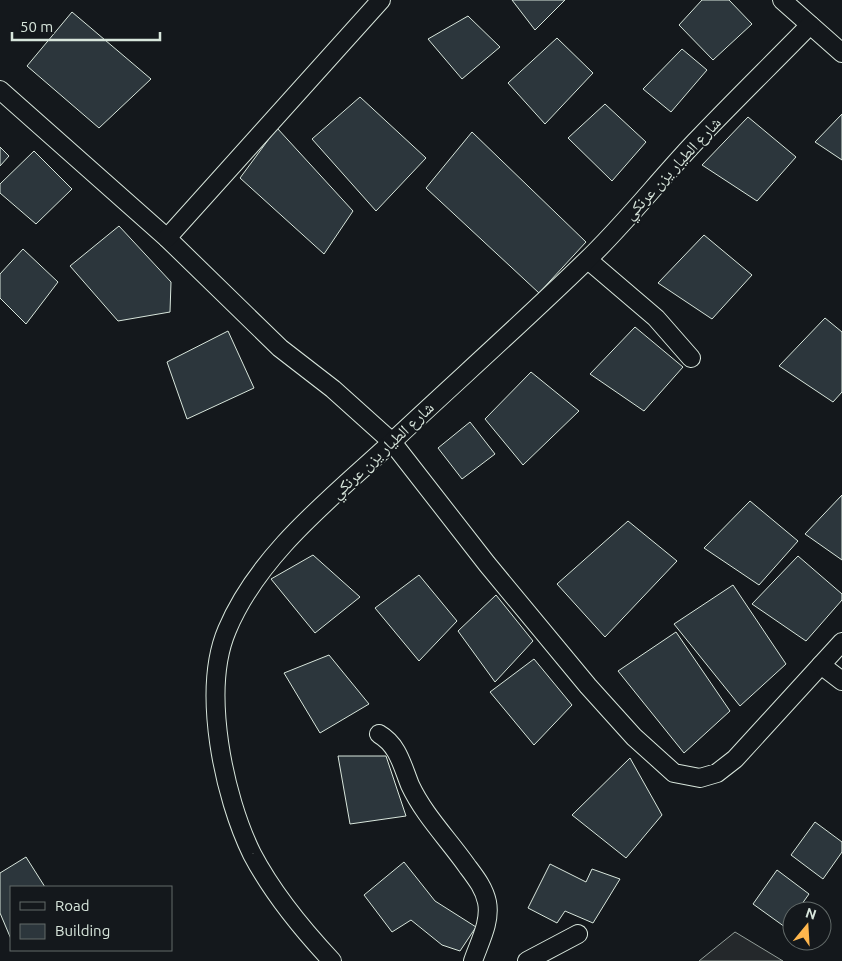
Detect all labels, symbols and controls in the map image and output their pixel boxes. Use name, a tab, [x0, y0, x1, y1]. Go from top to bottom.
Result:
scale bar	[12, 10, 160, 42]
text: 50 m	[20, 18, 53, 35]
street label: شارع الطيار يزن عرنكي	[620, 113, 727, 226]
street label: شارع الطيار يزن عرنكي	[327, 398, 440, 505]
legend	[10, 886, 172, 951]
text: Road	[55, 897, 90, 914]
north arrow	[782, 901, 832, 951]
text: N	[804, 904, 818, 923]
text: Building	[55, 922, 110, 939]

